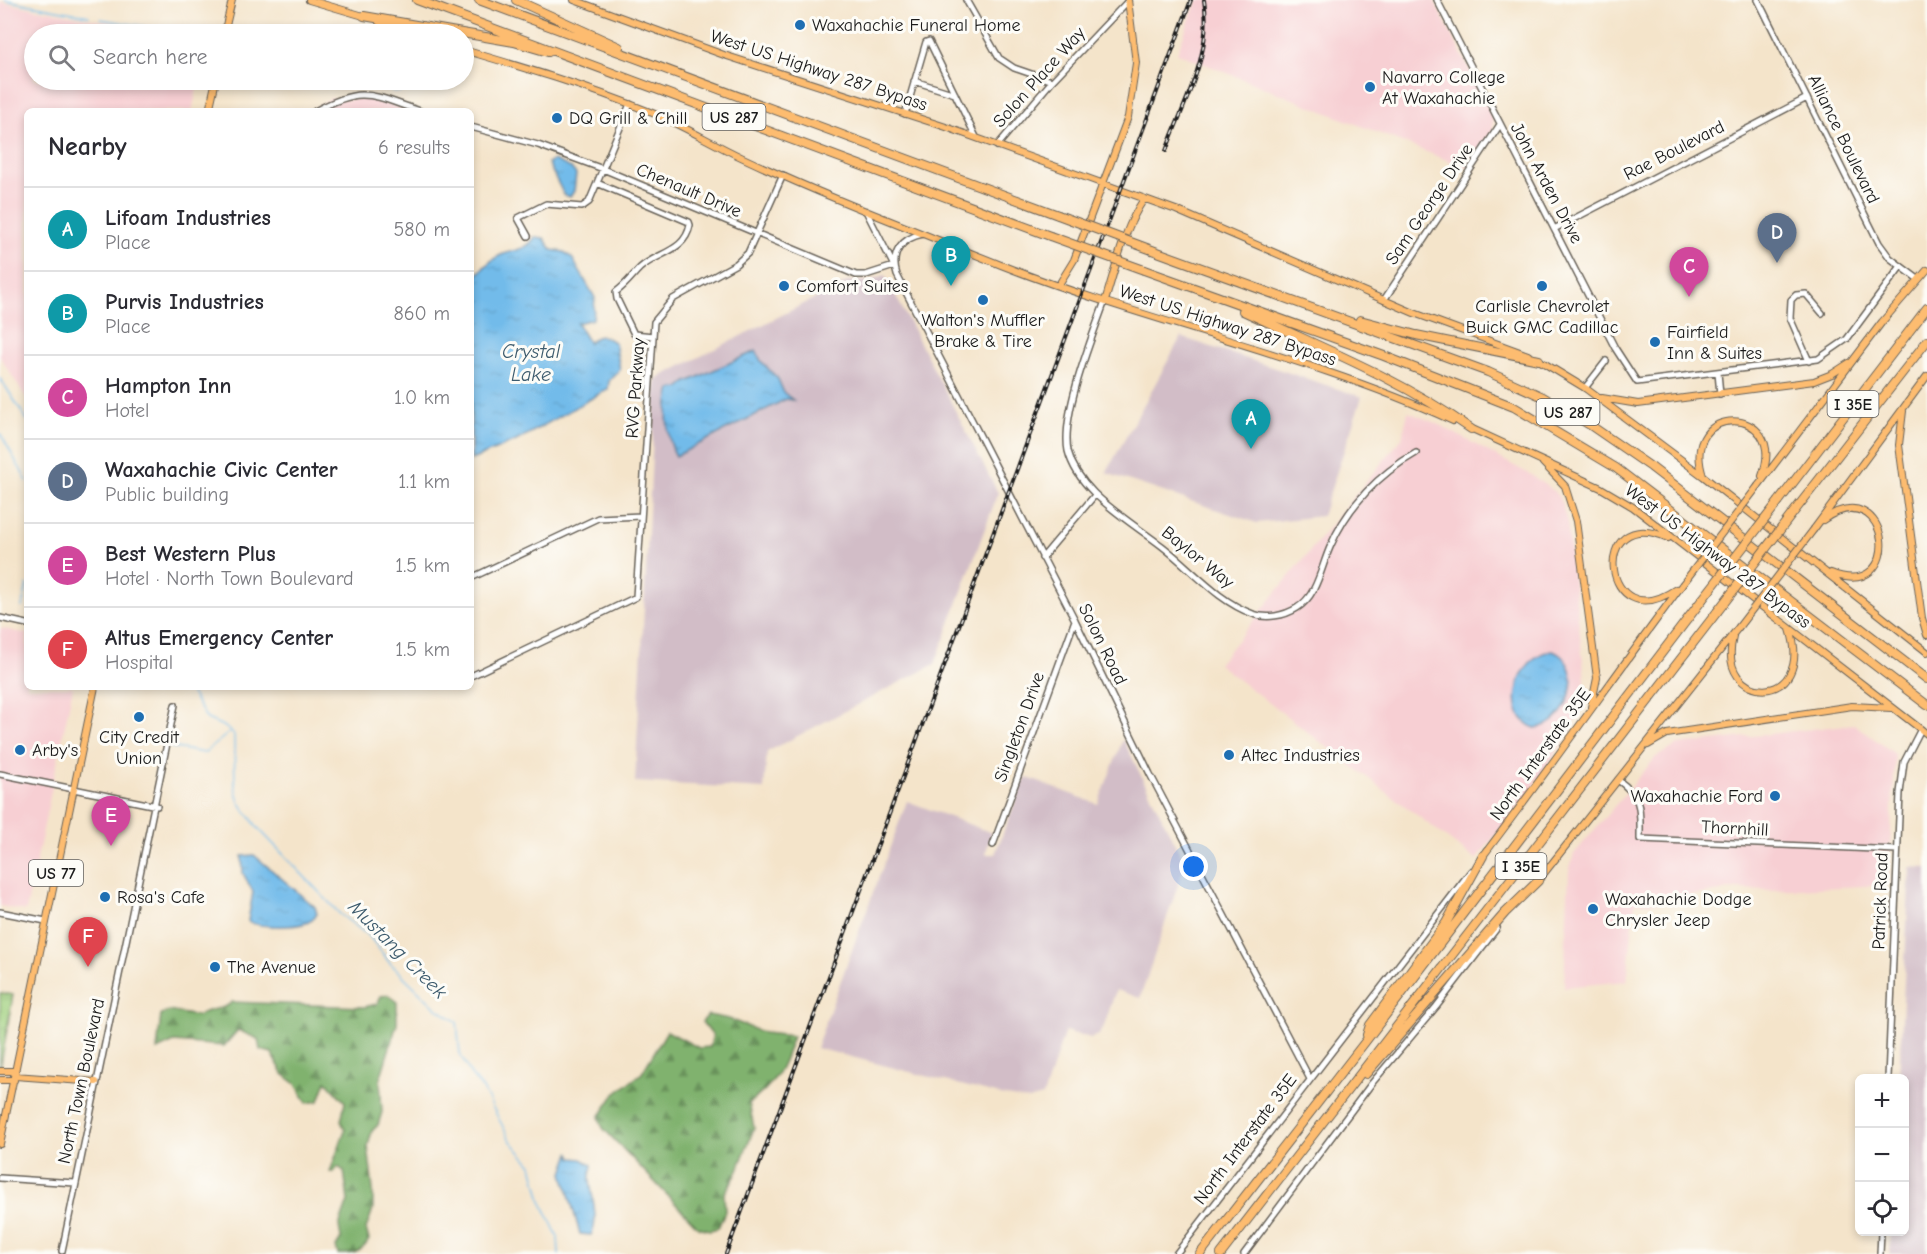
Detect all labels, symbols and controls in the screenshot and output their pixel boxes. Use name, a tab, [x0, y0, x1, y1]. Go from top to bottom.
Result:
place label: Waxahachie Funeral Home	[812, 15, 1021, 36]
marker: Waxahachie Funeral Home	[793, 18, 807, 32]
street label: Solon Place Way	[989, 22, 1091, 132]
search box	[24, 24, 474, 90]
street label: West US Highway 287 Bypass	[708, 25, 930, 115]
icon: search	[45, 41, 78, 74]
text: Search here	[93, 44, 208, 70]
place label: Navarro College At Waxahachie	[1382, 67, 1505, 109]
street label: Alliance Boulevard	[1803, 71, 1884, 207]
marker: Navarro College At Waxahachie	[1363, 80, 1377, 94]
road number: US 287	[702, 104, 766, 130]
place label: DQ Grill & Chill	[569, 108, 687, 129]
marker: DQ Grill & Chill	[550, 111, 564, 125]
street label: Rae Boulevard	[1620, 116, 1728, 185]
street label: John Arden Drive	[1506, 119, 1587, 247]
text: Nearby	[48, 132, 127, 162]
text: 6 results	[378, 136, 450, 159]
street label: Sam George Drive	[1381, 140, 1478, 269]
street label: Chenault Drive	[633, 159, 744, 222]
text: Lifoam Industries	[105, 205, 271, 231]
pin: D	[1758, 214, 1796, 263]
text: A	[62, 218, 73, 241]
text: 580 m	[393, 218, 450, 241]
text: Place	[105, 231, 151, 254]
pin: B	[932, 236, 970, 286]
pin: C	[1670, 248, 1708, 297]
place label: Comfort Suites	[796, 276, 908, 297]
marker: Comfort Suites	[777, 279, 791, 293]
marker: Carlisle Chevrolet Buick GMC Cadillac	[1535, 279, 1549, 293]
street label: West US Highway 287 Bypass	[1117, 280, 1339, 370]
text: Purvis Industries	[105, 289, 264, 315]
marker: Walton's Muffler Brake & Tire	[976, 293, 990, 307]
place label: Carlisle Chevrolet Buick GMC Cadillac	[1466, 296, 1619, 338]
text: B	[61, 302, 74, 325]
text: 860 m	[393, 302, 450, 325]
place label: Walton's Muffler Brake & Tire	[921, 310, 1045, 352]
text: Place	[105, 315, 151, 338]
place label: Fairfield Inn & Suites	[1667, 322, 1762, 364]
marker: Fairfield Inn & Suites	[1648, 335, 1662, 349]
street label: RVG Parkway	[622, 336, 650, 439]
water label: Crystal Lake	[502, 340, 561, 386]
text: Hampton Inn	[105, 373, 231, 399]
text: C	[61, 386, 74, 409]
text: 1.0 km	[394, 386, 450, 409]
road number: I 35E	[1828, 391, 1878, 417]
text: Hotel	[105, 399, 149, 422]
road number: US 287	[1536, 399, 1600, 425]
pin: A	[1232, 400, 1270, 449]
text: Waxahachie Civic Center	[105, 457, 338, 483]
text: D	[61, 470, 74, 493]
text: 1.1 km	[398, 470, 450, 493]
street label: West US Highway 287 Bypass	[1621, 480, 1815, 633]
text: Public building	[105, 483, 229, 506]
street label: Baylor Way	[1157, 522, 1239, 593]
text: Best Western Plus	[105, 541, 276, 567]
text: E	[62, 554, 73, 577]
text: 1.5 km	[395, 554, 450, 577]
text: Hotel · North Town Boulevard	[105, 567, 354, 590]
street label: Solon Road	[1074, 600, 1131, 688]
text: Altus Emergency Center	[105, 625, 333, 651]
text: F	[62, 638, 73, 661]
text: 1.5 km	[395, 638, 450, 661]
text: Hospital	[105, 651, 173, 674]
street label: Singleton Drive	[990, 669, 1049, 785]
street label: North Interstate 35E	[1486, 684, 1595, 824]
marker: City Credit Union	[132, 710, 146, 724]
place label: City Credit Union	[99, 727, 180, 769]
place label: Arby's	[32, 740, 78, 761]
marker: Arby's	[13, 743, 27, 757]
place label: Altec Industries	[1241, 745, 1360, 766]
marker: Altec Industries	[1222, 748, 1236, 762]
place label: Waxahachie Ford	[1631, 786, 1763, 807]
marker: Waxahachie Ford	[1768, 789, 1782, 803]
pin: E	[92, 796, 130, 846]
street label: Thornhill	[1701, 816, 1769, 841]
your location	[1179, 852, 1208, 881]
street label: Patrick Road	[1868, 852, 1893, 950]
road number: I 35E	[1496, 853, 1546, 879]
road number: US 77	[29, 860, 83, 886]
place label: Rosa's Cafe	[117, 887, 205, 908]
place label: Waxahachie Dodge Chrysler Jeep	[1605, 889, 1751, 931]
marker: Rosa's Cafe	[98, 890, 112, 904]
water label: Mustang Creek	[343, 895, 452, 1003]
marker: Waxahachie Dodge Chrysler Jeep	[1586, 902, 1600, 916]
pin: F	[68, 918, 107, 967]
place label: The Avenue	[227, 957, 316, 978]
marker: The Avenue	[208, 960, 222, 974]
street label: North Town Boulevard	[54, 996, 109, 1166]
street label: North Interstate 35E	[1189, 1070, 1301, 1209]
map controls	[1855, 1074, 1909, 1236]
button: +	[1855, 1074, 1909, 1128]
button: −	[1855, 1128, 1909, 1182]
button: locate	[1855, 1182, 1909, 1236]

